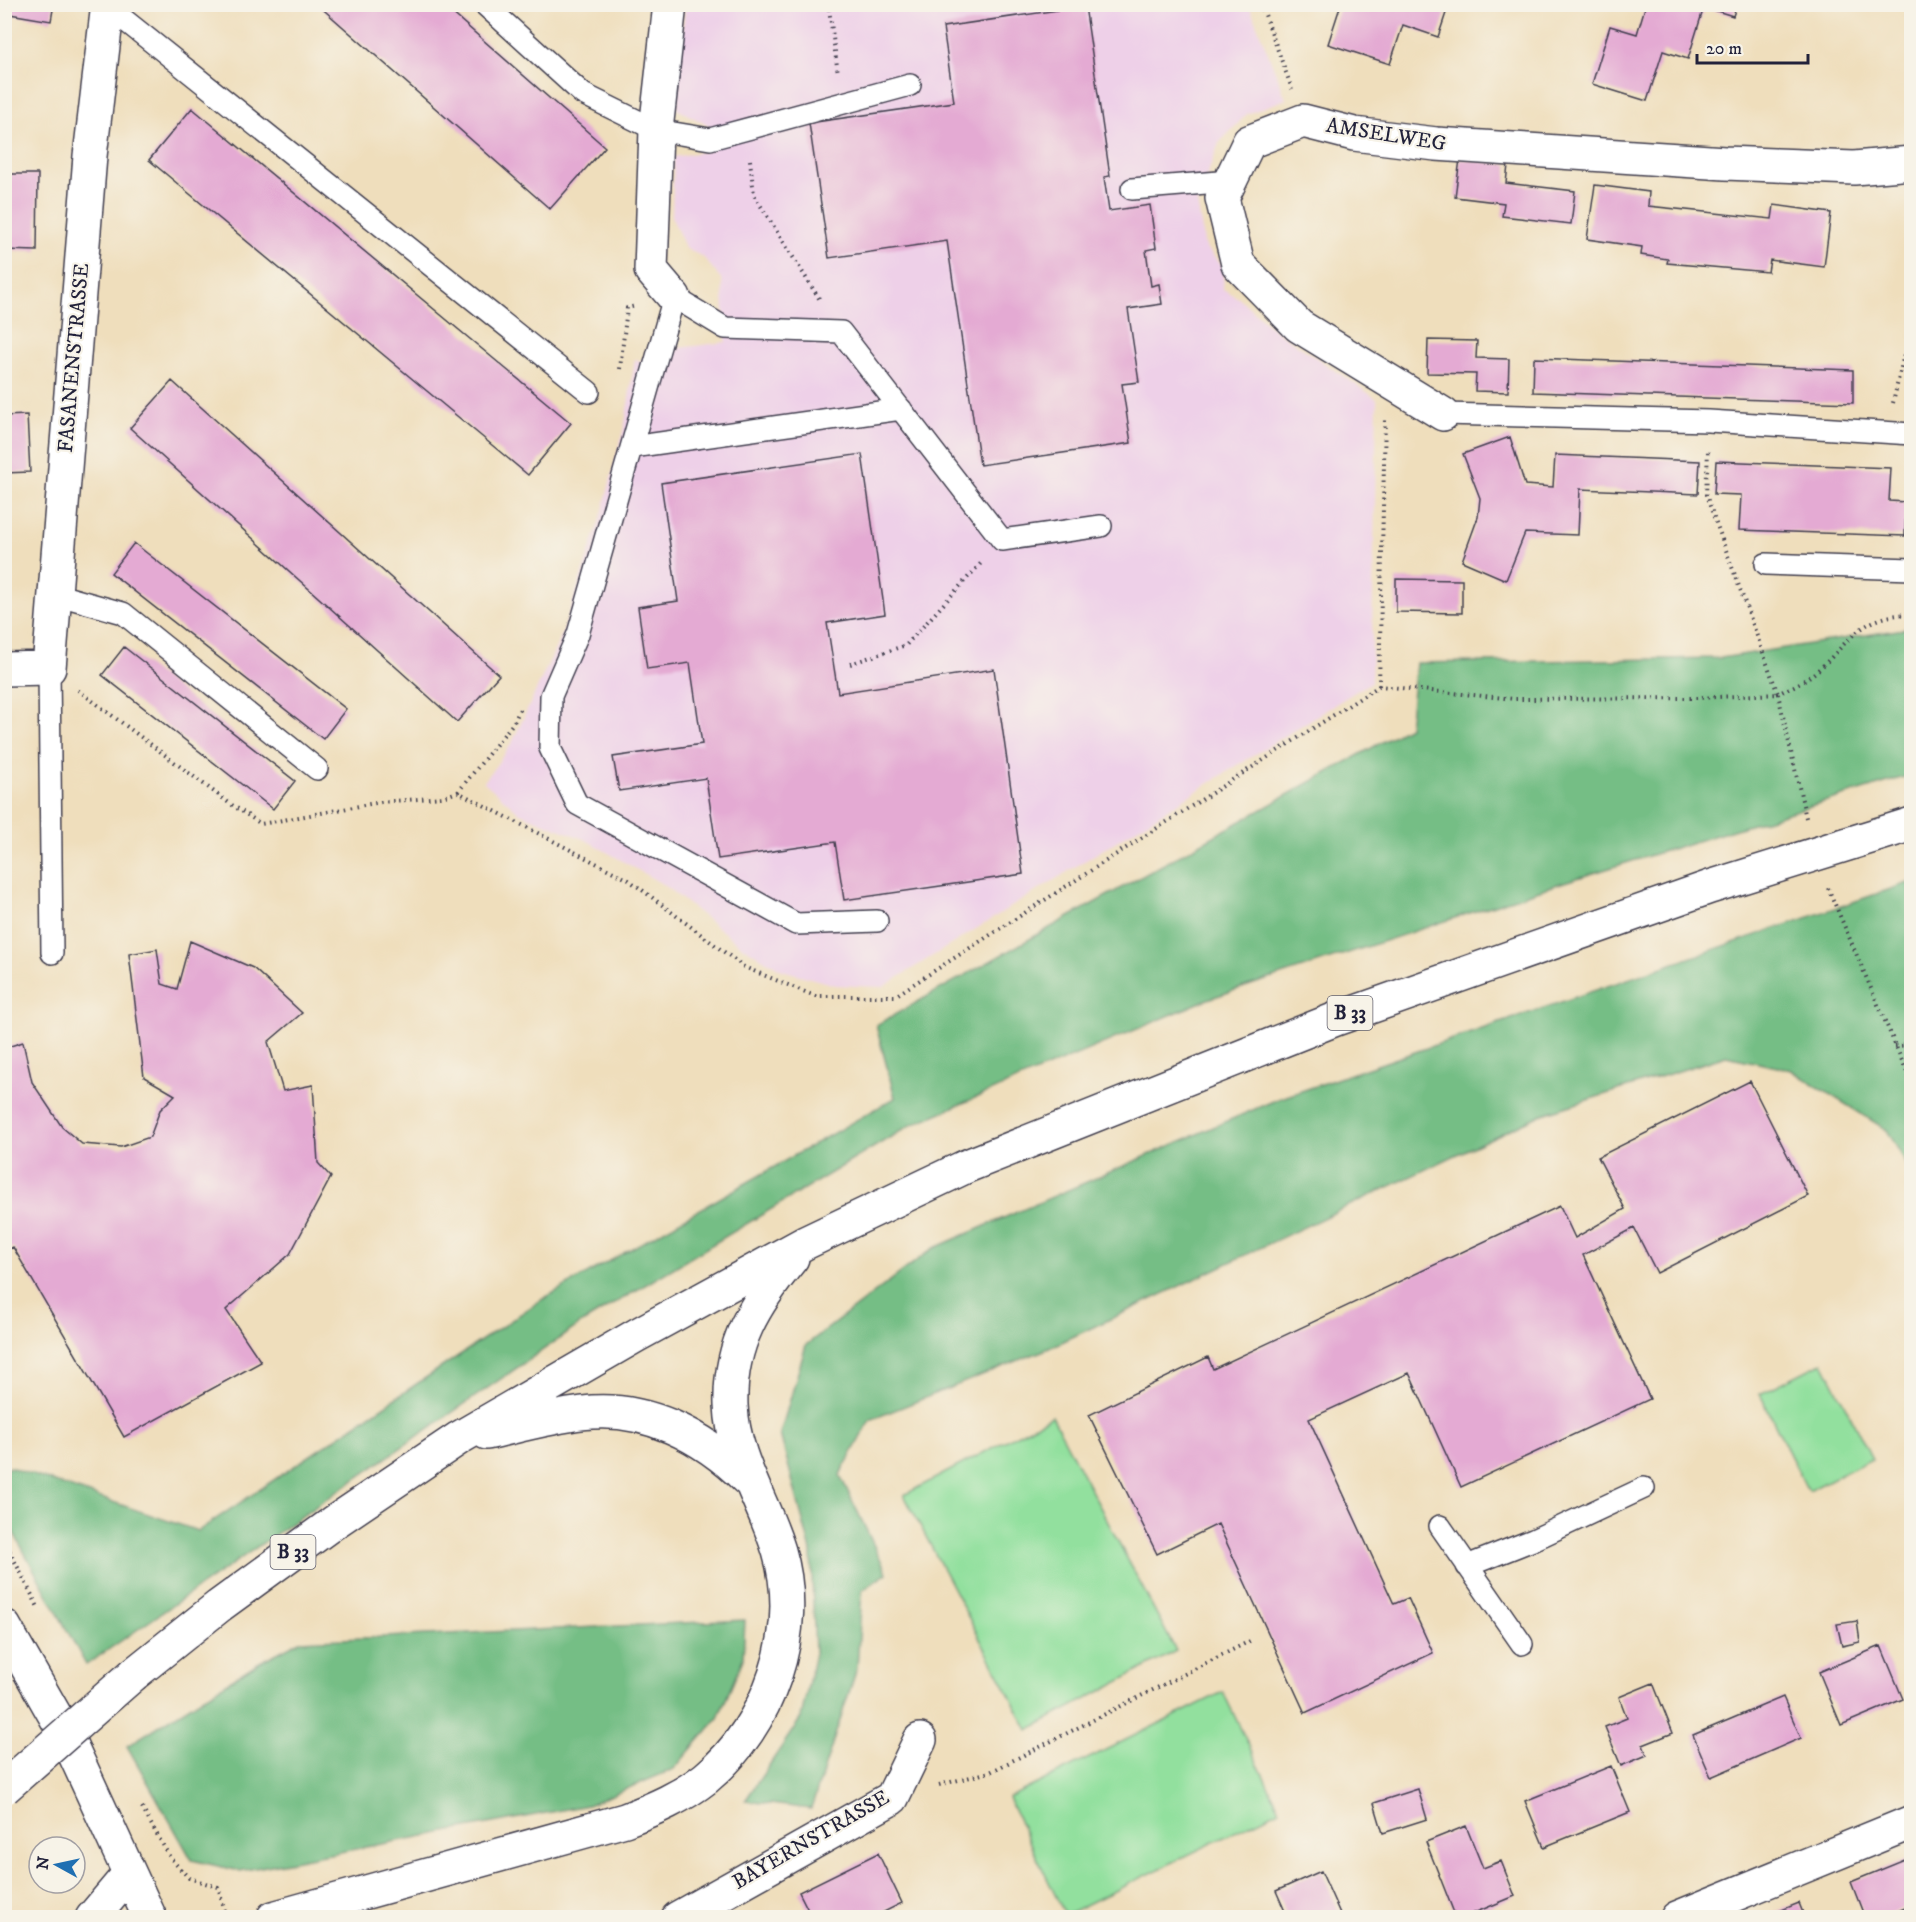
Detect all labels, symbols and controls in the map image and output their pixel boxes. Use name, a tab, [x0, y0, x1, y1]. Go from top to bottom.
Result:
scale bar	[1697, 27, 1808, 65]
text: 20 m	[1706, 38, 1742, 60]
street label: AMSELWEG	[1324, 113, 1448, 157]
street label: FASANENSTRASSE	[53, 262, 95, 454]
road number: B 33	[1328, 996, 1372, 1030]
road number: B 33	[270, 1535, 316, 1569]
street label: BAYERNSTRASSE	[728, 1784, 894, 1895]
north arrow	[27, 1835, 87, 1895]
text: N	[32, 1855, 54, 1871]

